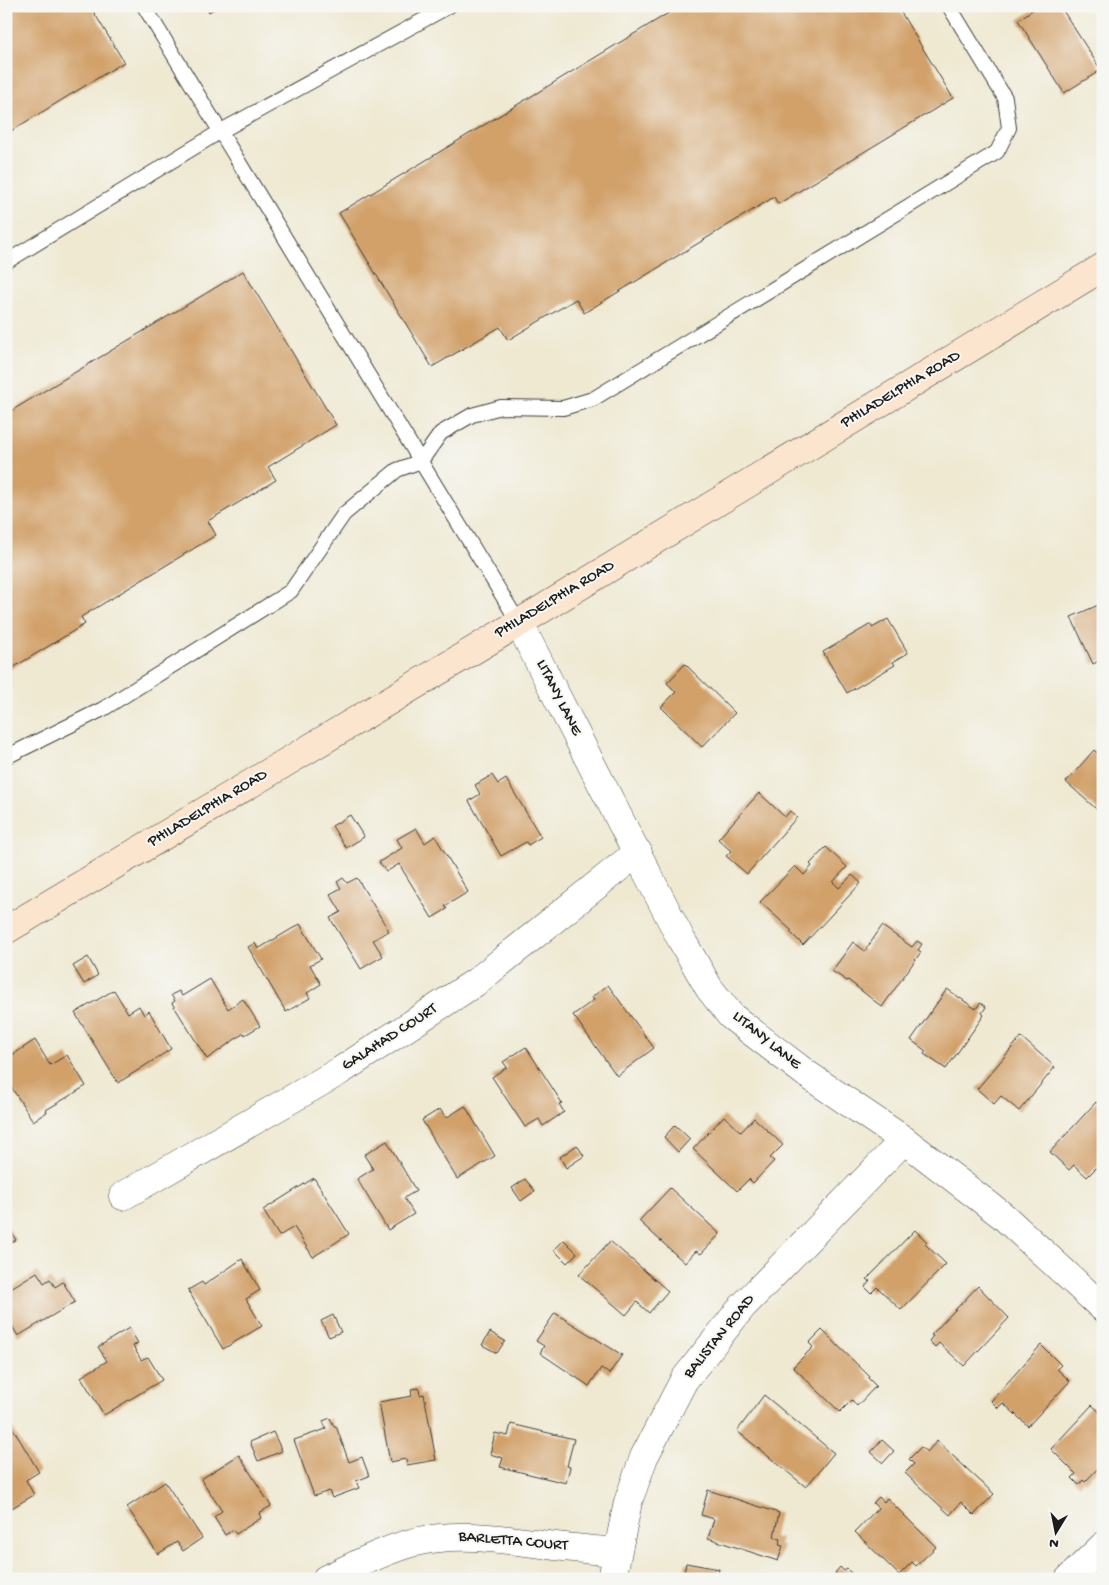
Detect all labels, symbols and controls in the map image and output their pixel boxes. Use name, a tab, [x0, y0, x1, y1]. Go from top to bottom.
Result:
street label: PHILADELPHIA ROAD	[837, 346, 965, 434]
street label: PHILADELPHIA ROAD	[491, 556, 619, 644]
street label: LITANY LANE	[531, 657, 586, 740]
street label: PHILADELPHIA ROAD	[144, 765, 272, 853]
street label: GALAHAD COURT	[339, 1000, 442, 1076]
street label: LITANY LANE	[728, 1008, 805, 1075]
street label: BALISTAN ROAD	[680, 1291, 760, 1384]
north arrow	[1032, 1508, 1082, 1558]
street label: BARLETTA COURT	[457, 1528, 569, 1556]
text: N	[1048, 1533, 1060, 1552]

